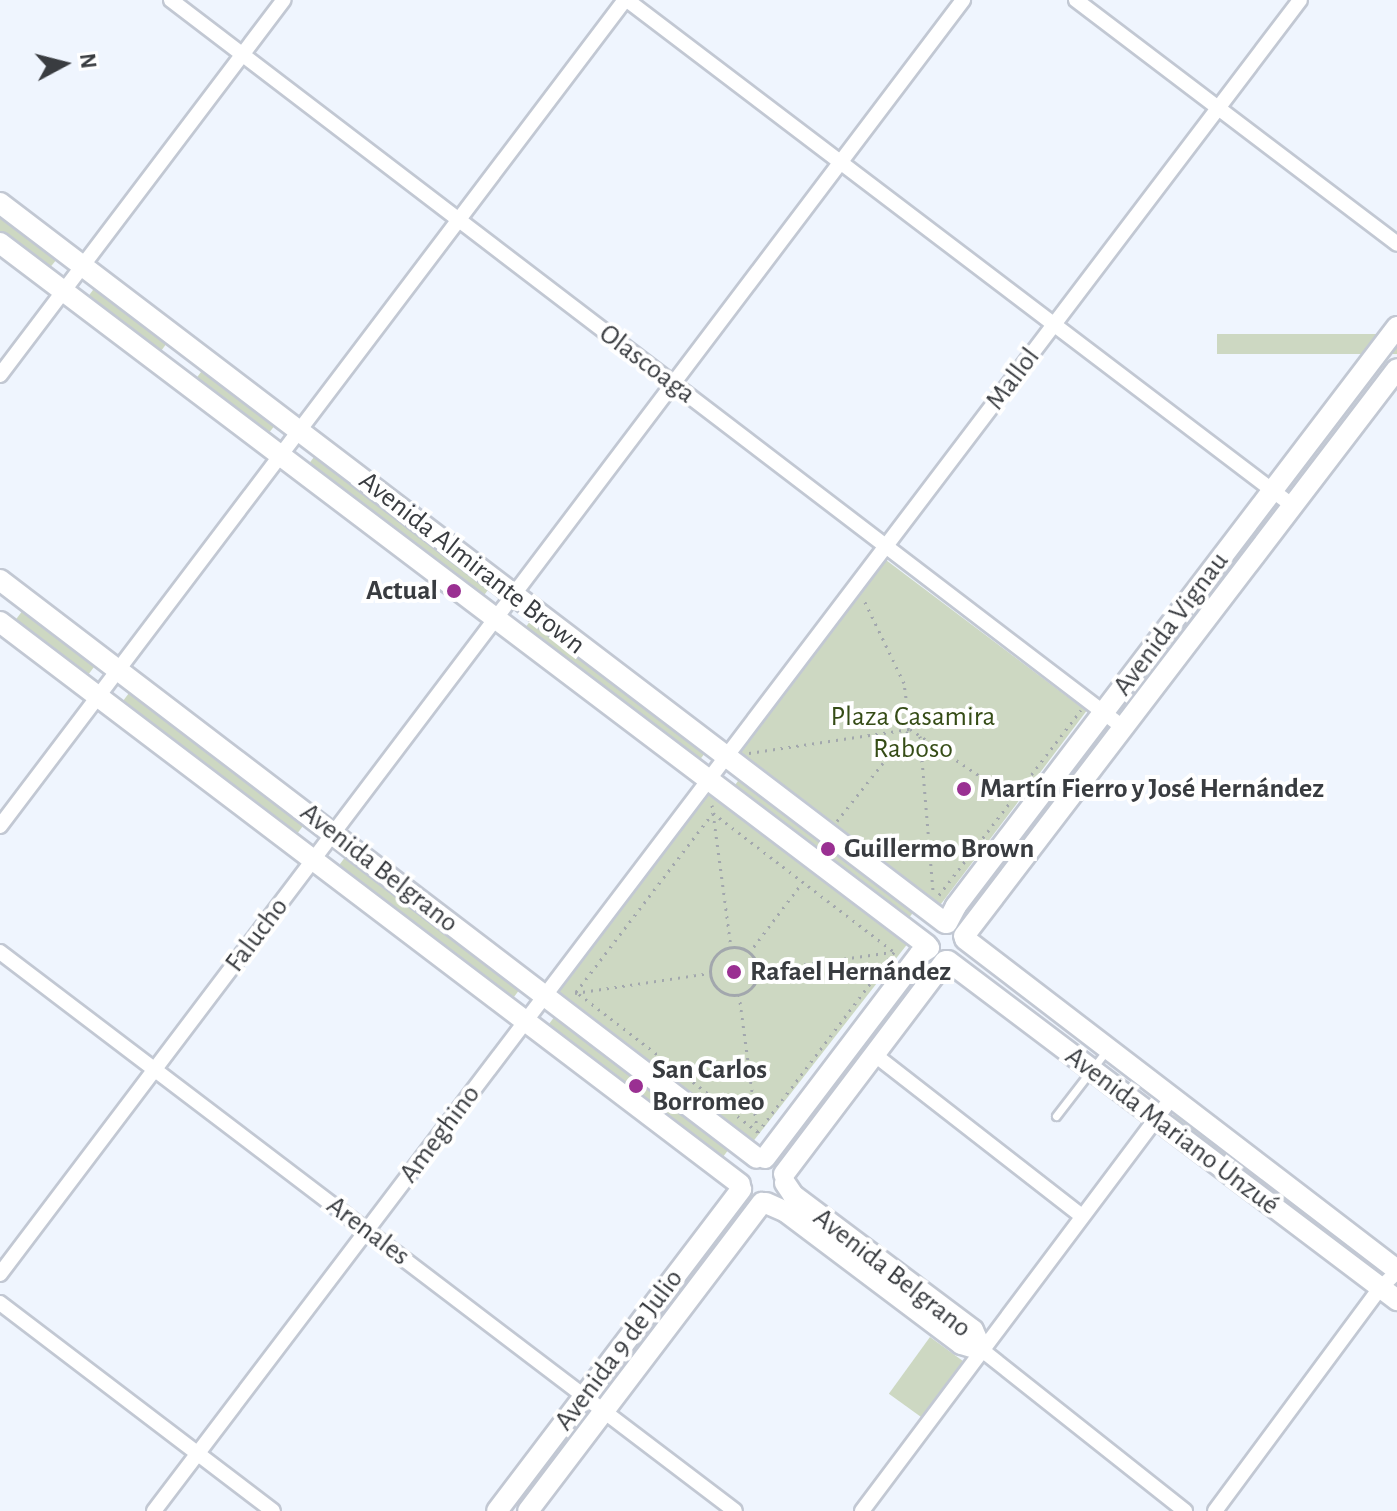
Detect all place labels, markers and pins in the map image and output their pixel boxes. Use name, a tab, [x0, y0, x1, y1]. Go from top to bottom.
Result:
place label: Actual	[366, 574, 438, 608]
marker: Actual	[445, 582, 463, 600]
place label: Martín Fierro y José Hernández	[980, 772, 1324, 806]
marker: Martín Fierro y José Hernández	[955, 780, 973, 798]
place label: Guillermo Brown	[844, 832, 1034, 866]
marker: Guillermo Brown	[819, 840, 837, 858]
place label: Rafael Hernández	[750, 955, 951, 989]
marker: Rafael Hernández	[725, 963, 743, 981]
place label: San Carlos Borromeo	[652, 1053, 767, 1119]
marker: San Carlos Borromeo	[627, 1077, 645, 1095]

